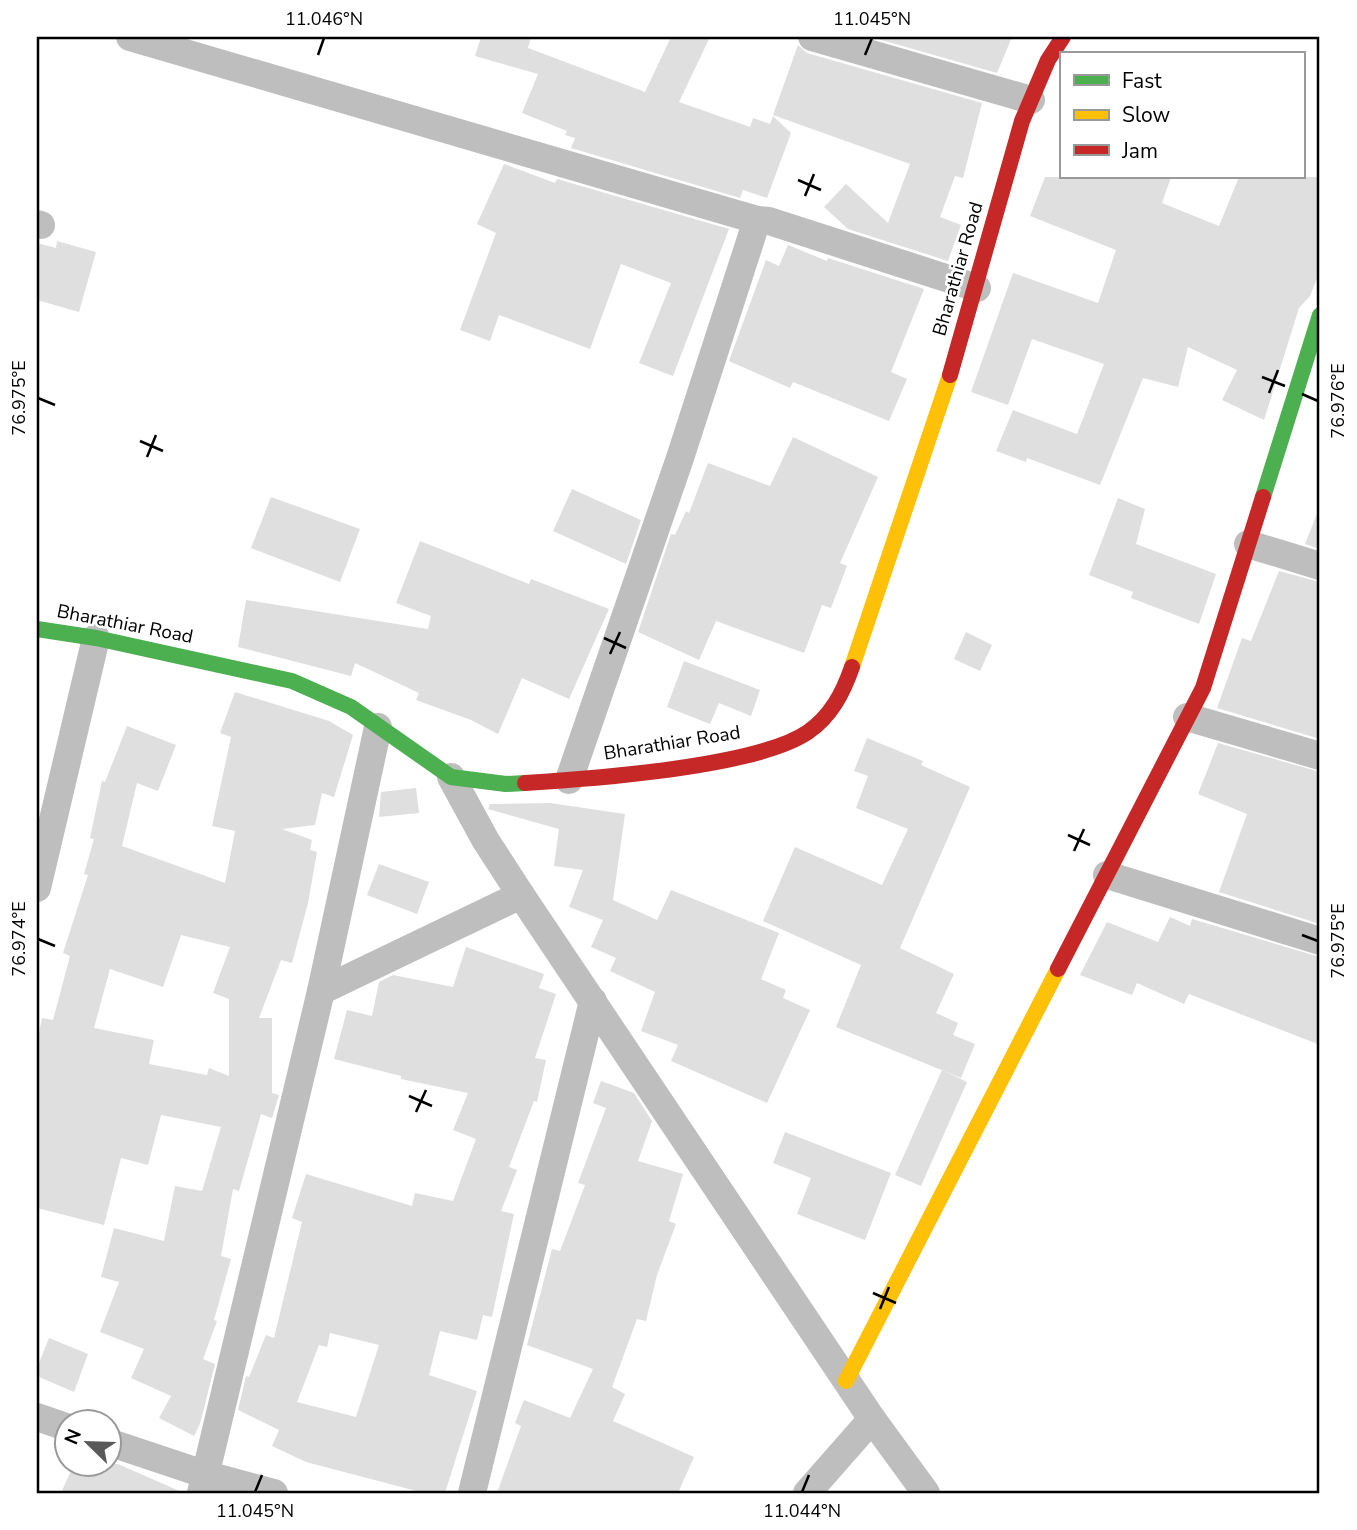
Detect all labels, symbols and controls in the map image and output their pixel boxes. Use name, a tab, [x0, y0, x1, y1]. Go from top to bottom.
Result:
text: 11.046°N	[285, 7, 363, 31]
text: 11.045°N	[833, 7, 911, 31]
legend	[1060, 52, 1304, 178]
text: Fast	[1122, 67, 1162, 95]
text: Slow	[1122, 101, 1171, 129]
text: Jam	[1121, 137, 1158, 165]
street label: Bharathiar Road	[926, 199, 990, 339]
text: 76.975°E	[7, 360, 31, 436]
text: 76.976°E	[1326, 363, 1350, 439]
street label: Bharathiar Road	[55, 598, 195, 650]
street label: Bharathiar Road	[602, 719, 742, 767]
text: 76.974°E	[7, 901, 31, 977]
text: 76.975°E	[1326, 903, 1350, 979]
north arrow	[52, 1408, 122, 1478]
text: N	[59, 1425, 88, 1448]
text: 11.045°N	[216, 1499, 294, 1523]
text: 11.044°N	[763, 1499, 841, 1523]

